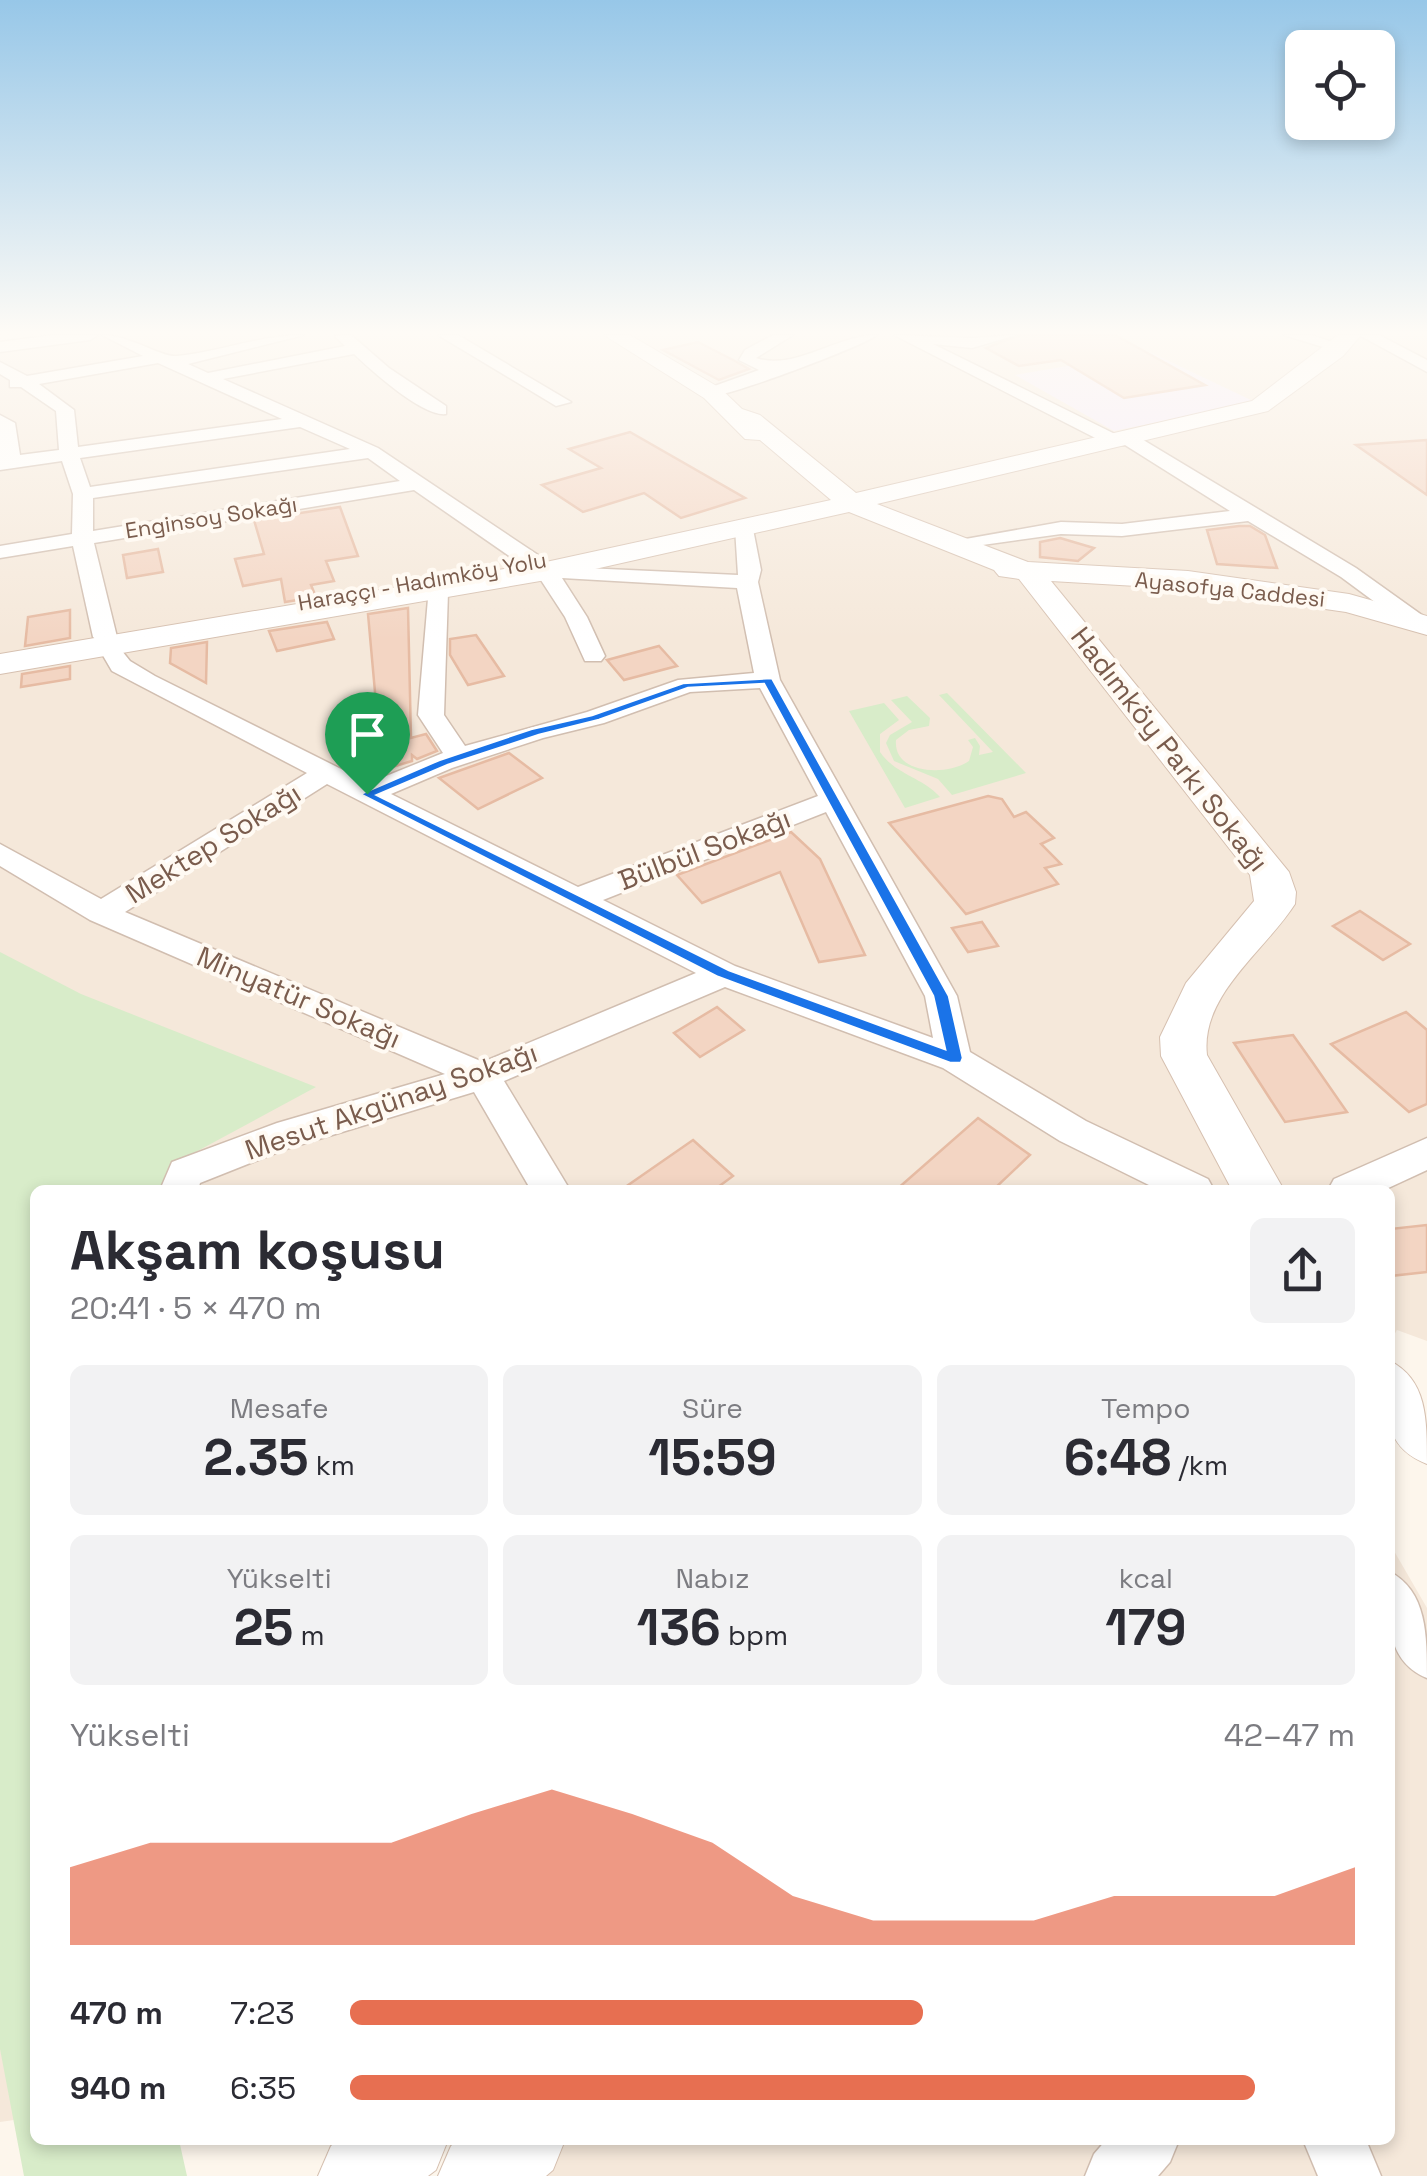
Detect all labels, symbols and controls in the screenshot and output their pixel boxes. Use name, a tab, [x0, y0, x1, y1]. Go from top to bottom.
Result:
map controls	[1285, 30, 1395, 140]
button: locate	[1285, 30, 1395, 140]
street label: Enginsoy Sokağı	[123, 490, 299, 544]
street label: Haraççı - Hadımköy Yolu	[295, 545, 549, 617]
street label: Ayasofya Caddesi	[1134, 565, 1326, 613]
street label: Hadımköy Parkı Sokağı	[1063, 619, 1277, 879]
pin	[325, 692, 410, 795]
icon: arrive	[340, 707, 395, 762]
street label: Mektep Sokağı	[119, 775, 307, 911]
street label: Bülbül Sokağı	[613, 800, 795, 898]
street label: Minyatür Sokağı	[192, 938, 406, 1056]
street label: Mesut Akgünay Sokağı	[240, 1034, 542, 1168]
text: Akşam koşusu	[70, 1215, 445, 1285]
button: share	[1250, 1218, 1355, 1323]
text: 20:41 · 5 × 470 m	[70, 1288, 321, 1328]
text: Mesafe	[230, 1390, 329, 1426]
text: Süre	[682, 1390, 743, 1426]
text: Tempo	[1101, 1390, 1191, 1426]
text: 2.35	[203, 1426, 308, 1490]
text: 15:59	[648, 1426, 777, 1490]
text: 6:48	[1064, 1426, 1171, 1490]
text: km	[308, 1447, 355, 1483]
text: /km	[1171, 1447, 1228, 1483]
text: Yükselti	[227, 1560, 332, 1596]
text: Nabız	[675, 1560, 750, 1596]
text: kcal	[1119, 1560, 1173, 1596]
text: 25	[234, 1596, 293, 1660]
text: 136	[637, 1596, 721, 1660]
text: 179	[1105, 1596, 1186, 1660]
text: m	[293, 1617, 325, 1653]
text: bpm	[721, 1617, 788, 1653]
text: Yükselti	[70, 1715, 190, 1755]
text: 42–47 m	[1224, 1715, 1355, 1755]
text: 470 m	[70, 1993, 163, 2033]
text: 7:23	[230, 1993, 295, 2033]
text: 940 m	[70, 2068, 166, 2108]
text: 6:35	[230, 2068, 296, 2108]

